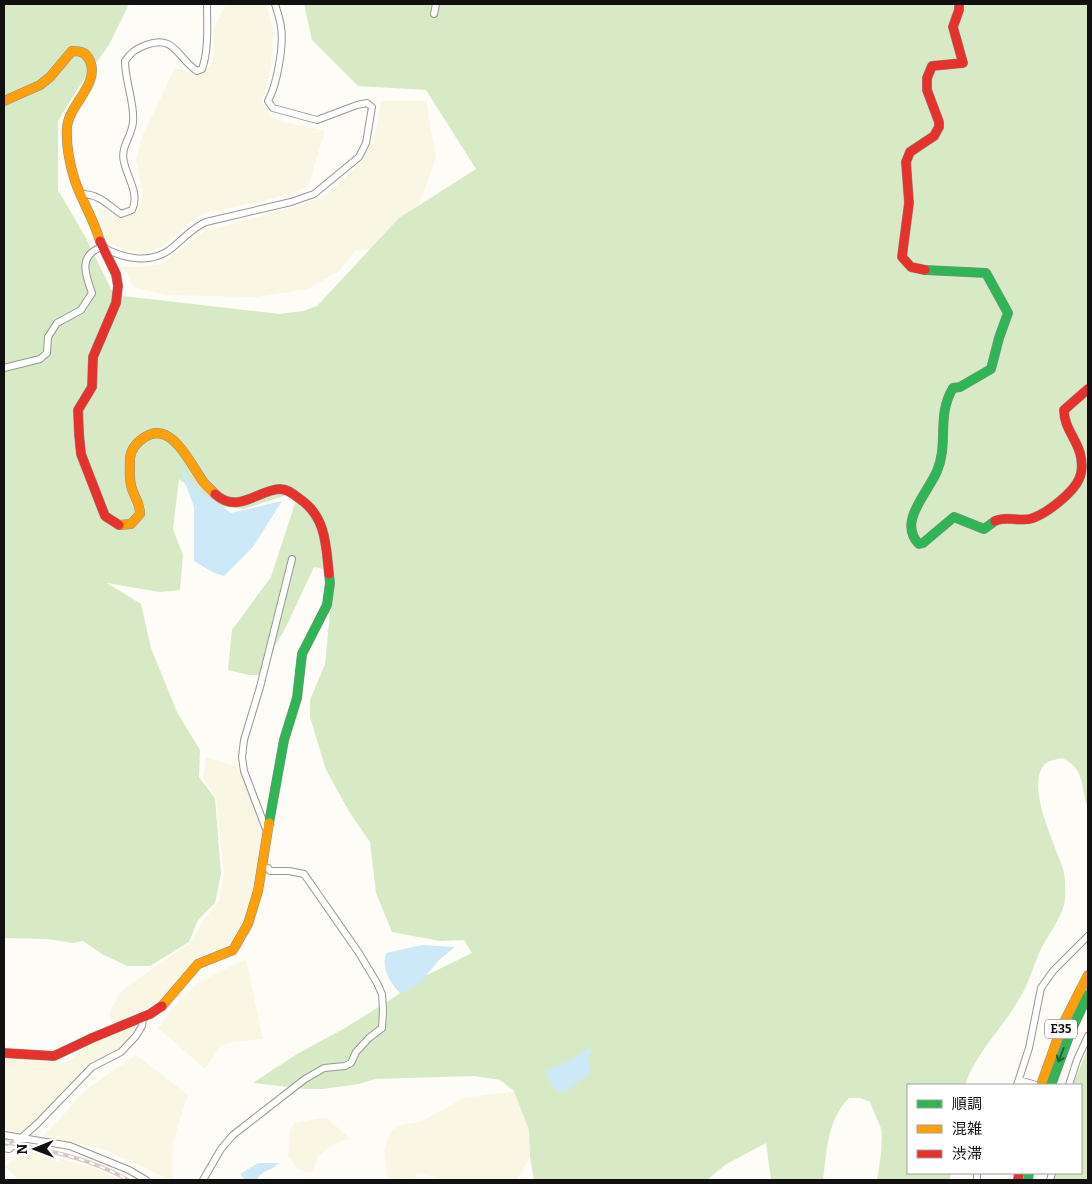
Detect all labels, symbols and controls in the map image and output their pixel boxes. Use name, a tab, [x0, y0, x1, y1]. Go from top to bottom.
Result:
road number: E35	[1045, 1020, 1077, 1038]
one-way arrow	[1056, 1047, 1065, 1062]
legend	[907, 1084, 1082, 1174]
text: 順調	[952, 1095, 982, 1113]
text: 混雑	[952, 1120, 982, 1138]
north arrow	[10, 1124, 60, 1174]
text: N	[14, 1143, 31, 1155]
text: 渋滞	[952, 1145, 982, 1163]

